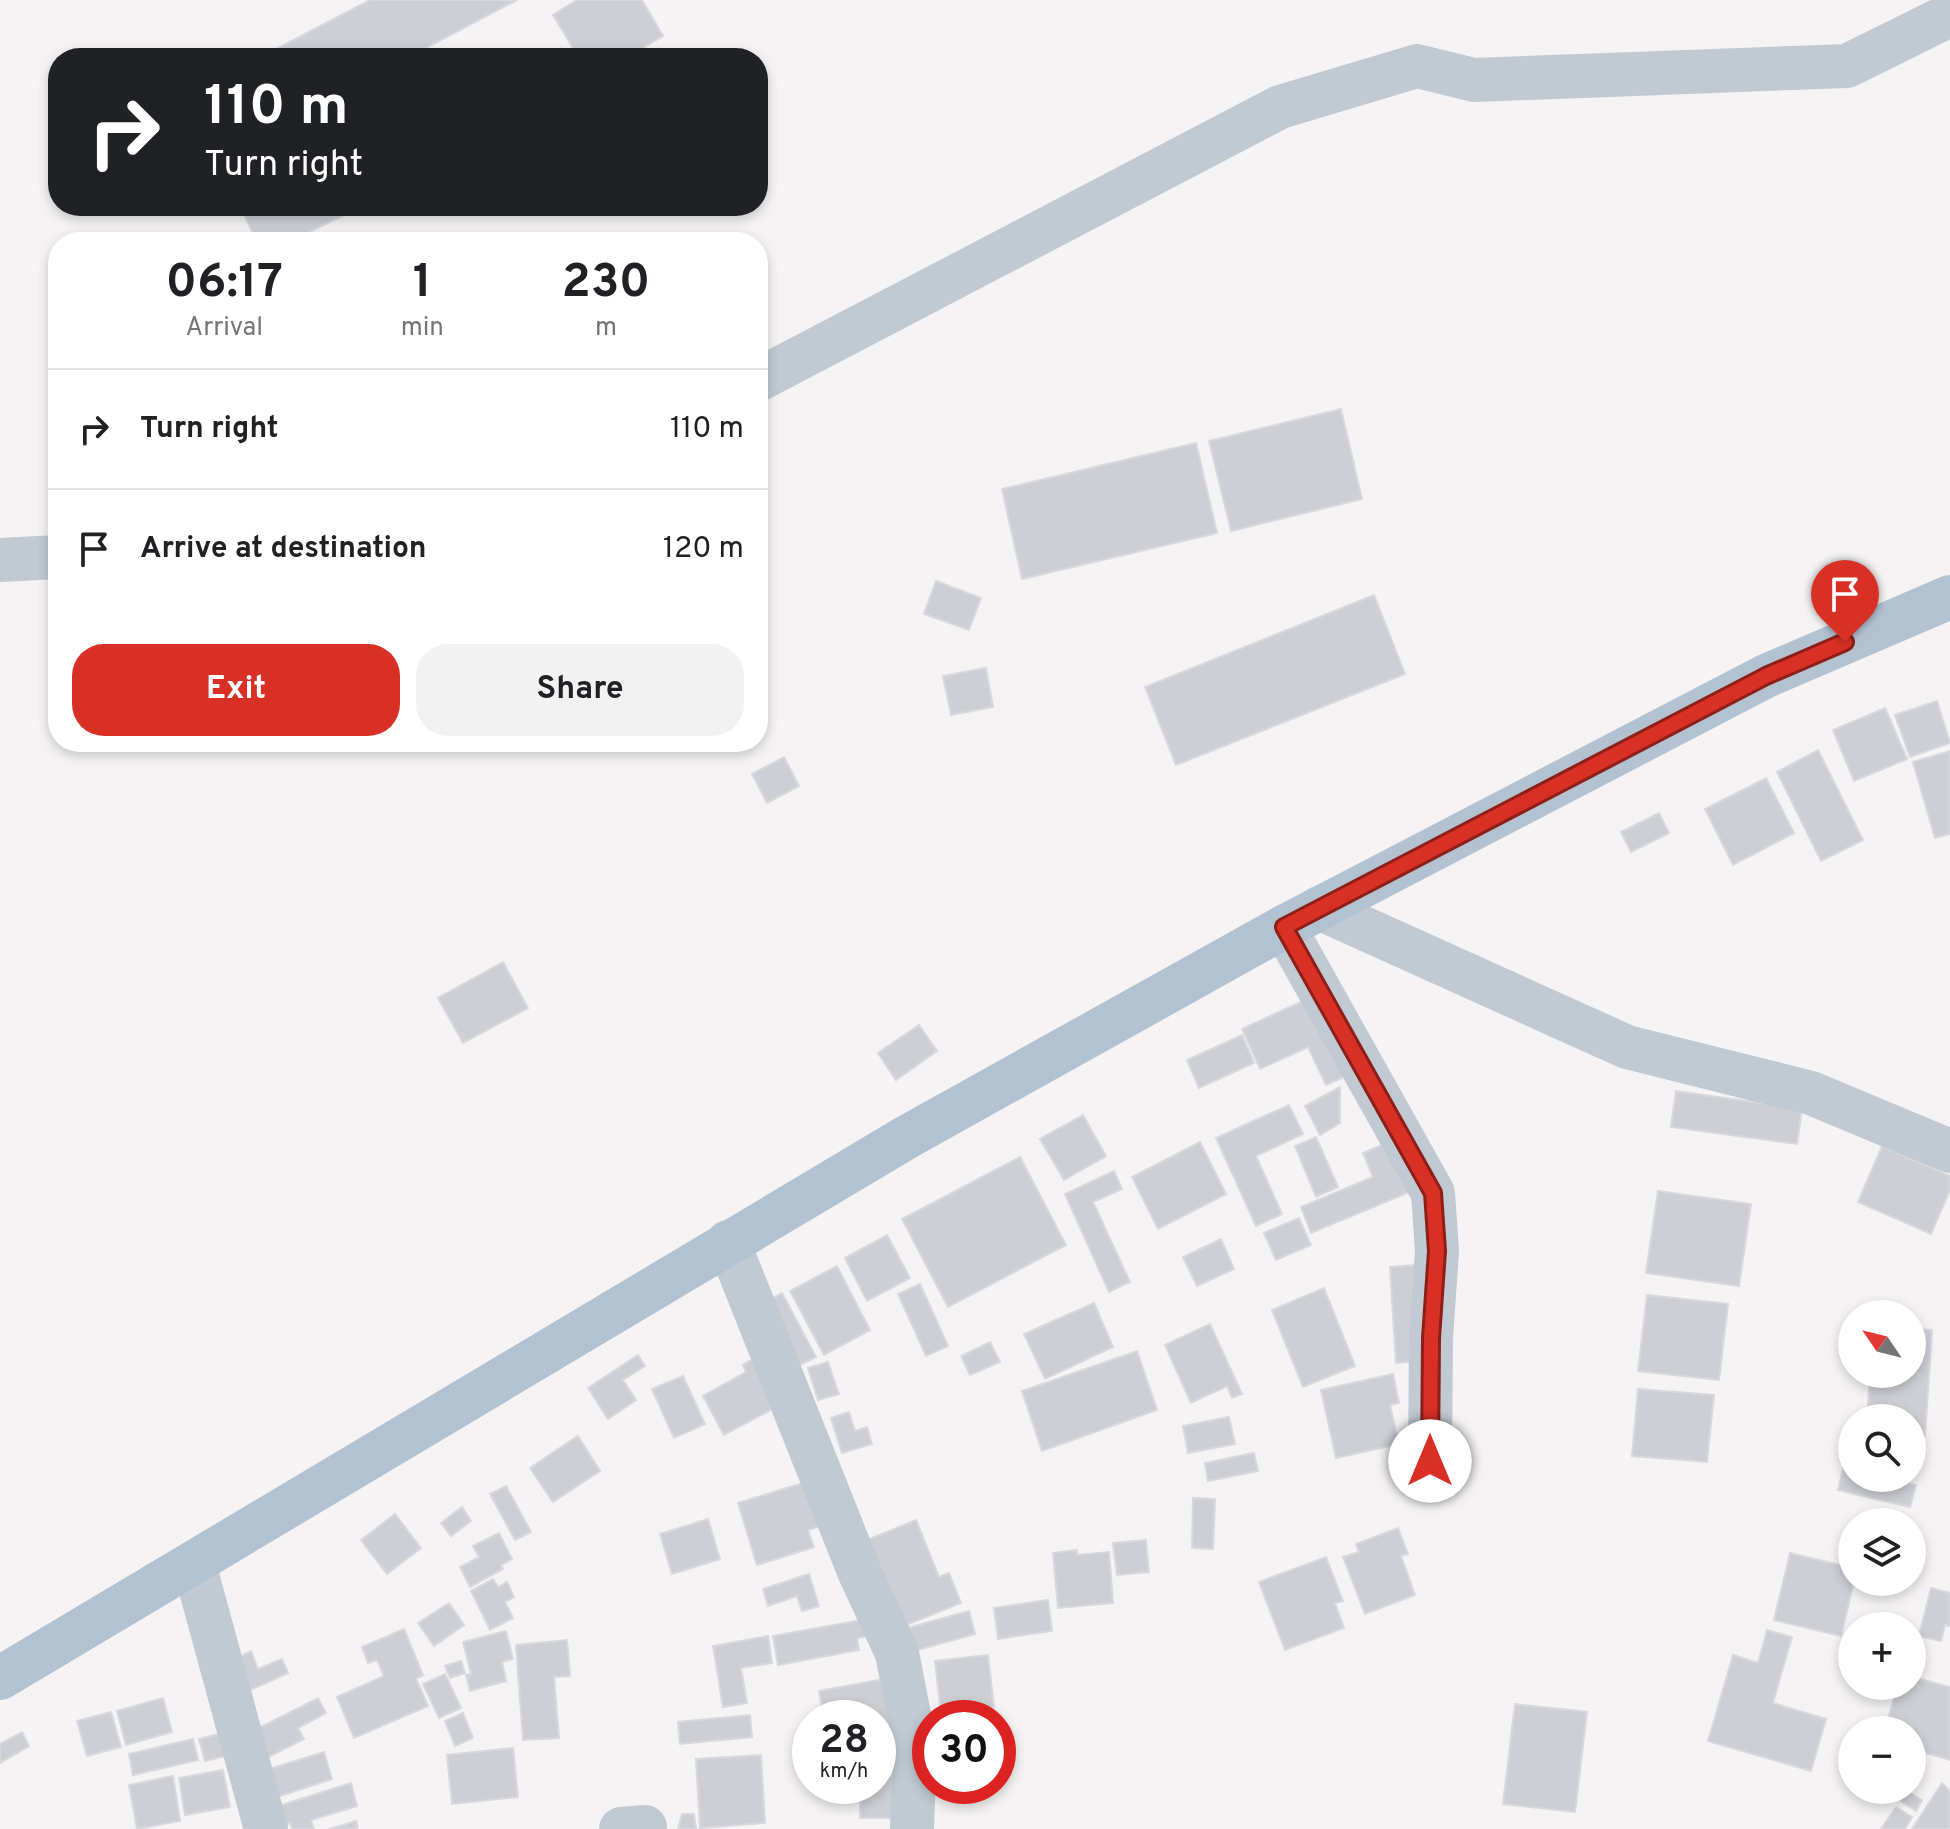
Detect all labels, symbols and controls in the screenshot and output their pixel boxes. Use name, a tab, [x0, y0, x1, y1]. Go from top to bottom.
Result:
text: 110 m	[204, 74, 349, 144]
icon: right	[72, 80, 176, 184]
text: Turn right	[204, 143, 363, 189]
text: 06:17	[166, 254, 283, 314]
text: 1	[413, 254, 432, 314]
text: 230	[561, 254, 650, 314]
text: Arrival	[186, 312, 263, 345]
text: min	[401, 312, 444, 345]
text: m	[595, 312, 617, 345]
icon: right	[72, 407, 116, 451]
text: Turn right	[140, 411, 278, 448]
text: 110 m	[670, 411, 744, 448]
icon: arrive	[72, 527, 116, 571]
text: Arrive at destination	[140, 531, 426, 568]
text: 120 m	[663, 531, 744, 568]
pin	[1811, 560, 1879, 642]
icon: arrive	[1823, 572, 1867, 616]
button: Exit	[72, 644, 400, 736]
button: Share	[416, 644, 744, 736]
north arrow	[1838, 1300, 1926, 1388]
map controls	[1838, 1300, 1926, 1804]
button: search	[1838, 1404, 1926, 1492]
position arrow	[1388, 1419, 1472, 1503]
button: layers	[1838, 1508, 1926, 1596]
button: +	[1838, 1612, 1926, 1700]
speed limit sign: 30	[912, 1700, 1016, 1804]
button: −	[1838, 1716, 1926, 1804]
text: 28	[819, 1717, 869, 1767]
text: km/h	[820, 1759, 868, 1785]

